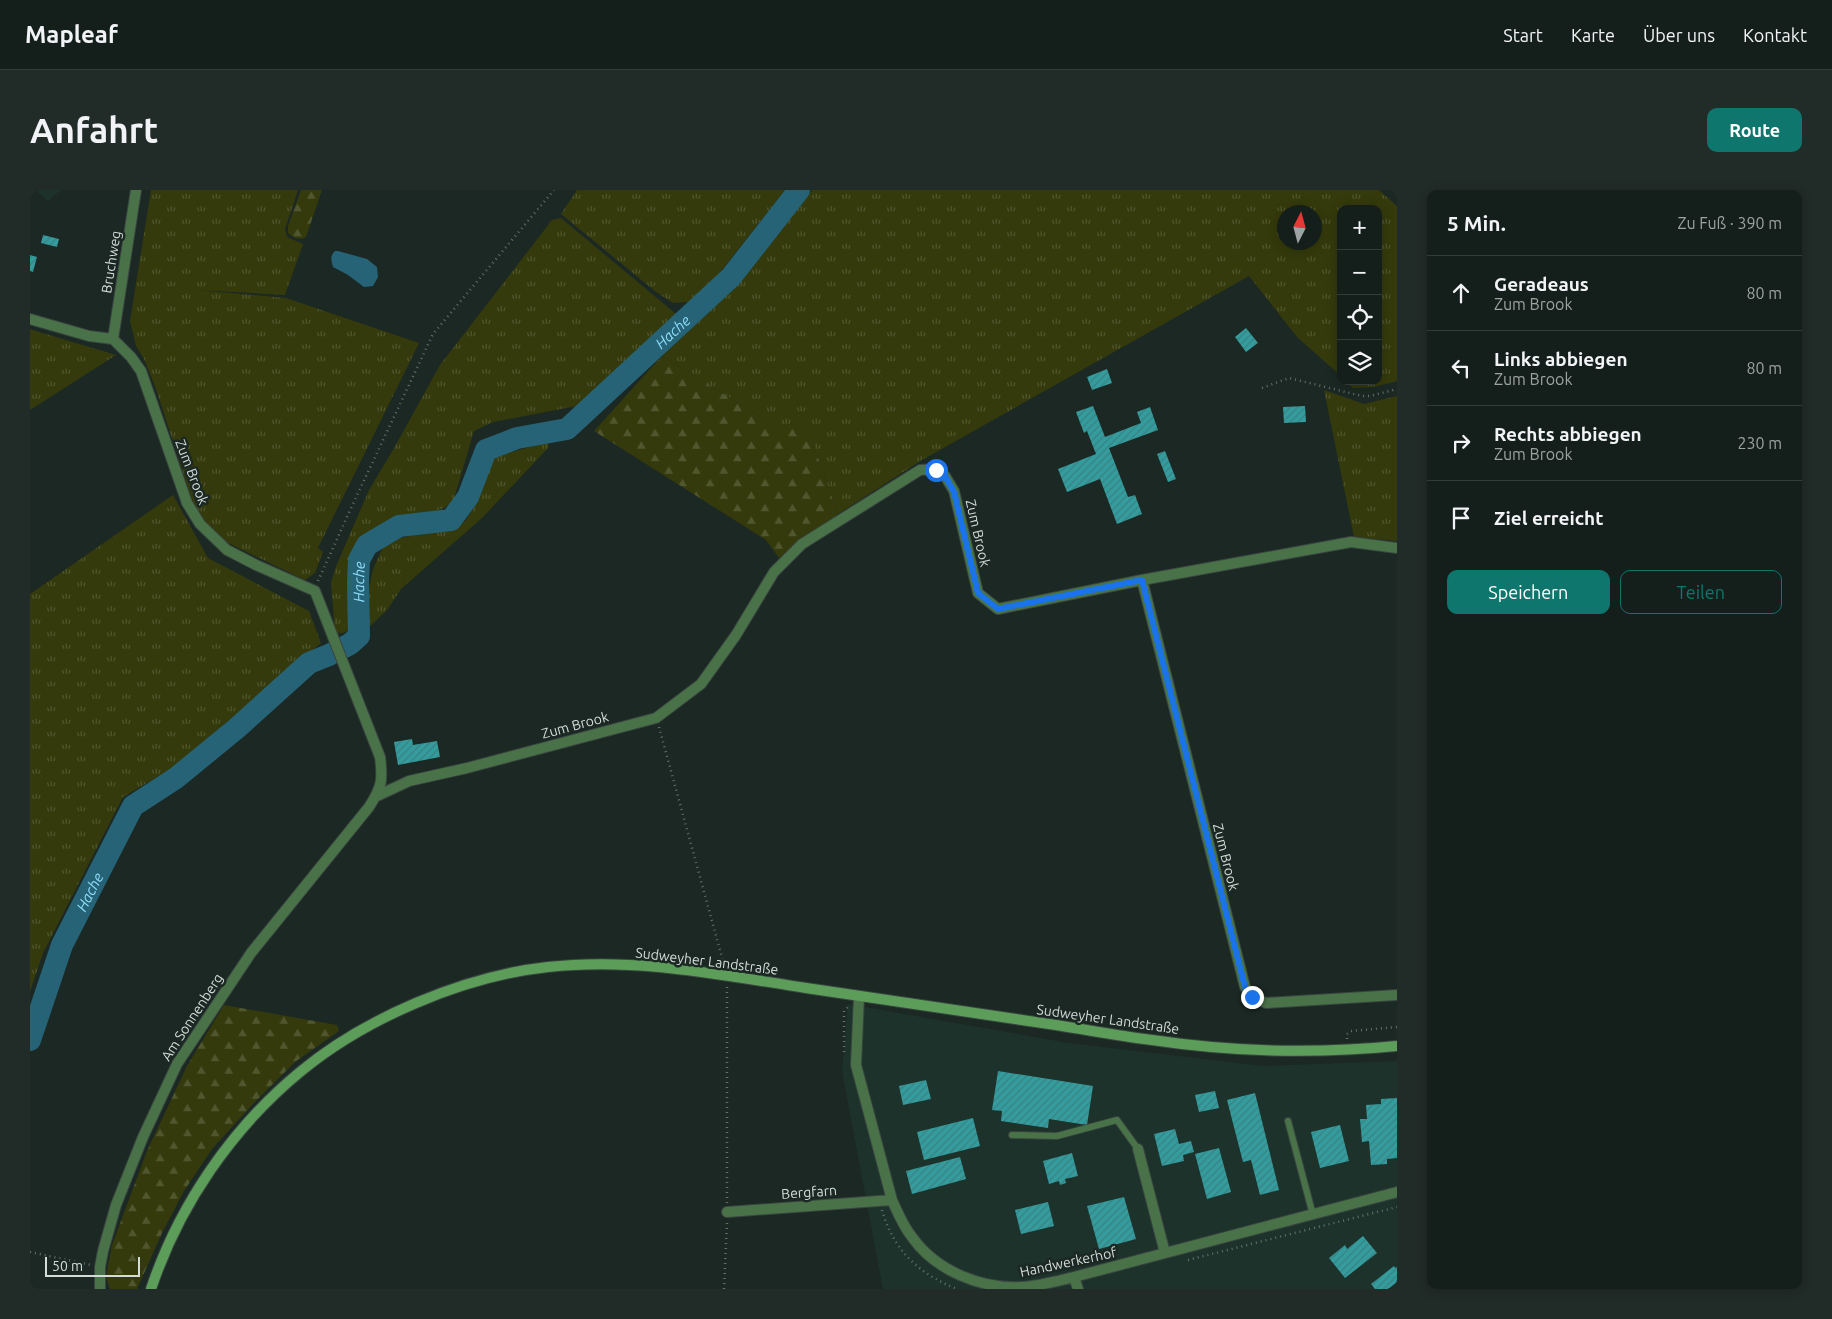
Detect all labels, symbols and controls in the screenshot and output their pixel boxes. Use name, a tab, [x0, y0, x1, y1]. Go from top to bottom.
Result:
text: Mapleaf	[25, 21, 118, 48]
text: Start	[1503, 25, 1543, 45]
text: Karte	[1571, 25, 1615, 45]
text: Über uns	[1643, 25, 1715, 45]
text: Kontakt	[1743, 25, 1807, 45]
button: Route	[1707, 108, 1802, 152]
text: Anfahrt	[30, 110, 158, 150]
north arrow	[1277, 205, 1322, 250]
map controls	[1337, 205, 1382, 385]
button: +	[1337, 205, 1382, 250]
text: 5 Min.	[1447, 211, 1506, 235]
text: Zu Fuß · 390 m	[1677, 214, 1782, 232]
street label: Bruchweg	[98, 229, 124, 295]
button: −	[1337, 250, 1382, 295]
text: Geradeaus	[1494, 273, 1589, 295]
icon: ahead	[1447, 279, 1475, 307]
text: 80 m	[1746, 284, 1782, 302]
button: locate	[1337, 295, 1382, 340]
text: Zum Brook	[1494, 295, 1573, 313]
water label: Hache	[652, 311, 693, 352]
button: layers	[1337, 340, 1382, 385]
text: Links abbiegen	[1494, 348, 1628, 370]
icon: left	[1447, 354, 1475, 382]
text: 80 m	[1746, 359, 1782, 377]
text: Zum Brook	[1494, 370, 1573, 388]
text: Rechts abbiegen	[1494, 423, 1642, 445]
icon: right	[1447, 429, 1475, 457]
text: 230 m	[1737, 434, 1782, 452]
street label: Zum Brook	[172, 437, 212, 507]
text: Zum Brook	[1494, 445, 1573, 463]
route start	[925, 459, 948, 482]
street label: Zum Brook	[962, 498, 994, 568]
icon: arrive	[1447, 504, 1475, 532]
text: Ziel erreicht	[1494, 507, 1603, 529]
water label: Hache	[349, 560, 367, 602]
button: Speichern	[1447, 570, 1610, 614]
button: Teilen	[1620, 570, 1782, 614]
street label: Zum Brook	[540, 708, 610, 742]
street label: Zum Brook	[1210, 822, 1242, 892]
water label: Hache	[72, 869, 106, 914]
street label: Sudweyher Landstraße	[635, 944, 779, 978]
street label: Am Sonnenberg	[158, 970, 226, 1064]
route end	[1241, 986, 1264, 1009]
street label: Sudweyher Landstraße	[1036, 1001, 1180, 1037]
street label: Bergfarn	[781, 1182, 837, 1202]
street label: Handwerkerhof	[1018, 1244, 1118, 1280]
scale bar	[45, 1254, 140, 1277]
text: 50 m	[52, 1258, 83, 1274]

